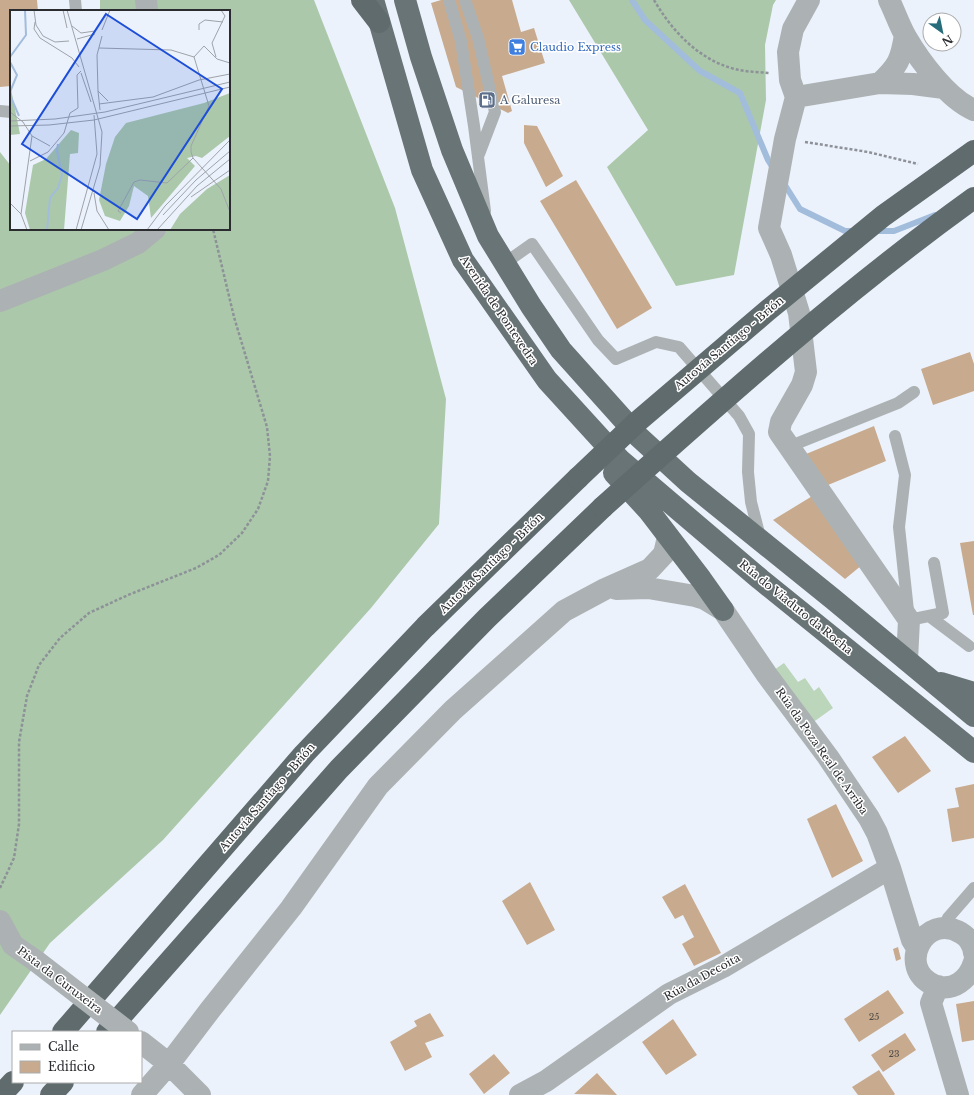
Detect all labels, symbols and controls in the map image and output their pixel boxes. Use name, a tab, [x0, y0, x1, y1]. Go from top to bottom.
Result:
inset map	[10, 10, 230, 230]
north arrow	[922, 12, 962, 52]
text: N	[939, 32, 956, 49]
supermarket icon: Claudio Express	[507, 37, 527, 57]
place label: Claudio Express	[530, 40, 621, 54]
fuel station icon: A Galuresa	[477, 90, 497, 110]
place label: A Galuresa	[499, 93, 561, 107]
street label: Avenida de Pontevedra	[456, 252, 541, 368]
street label: Autovía Santiago - Brión	[671, 293, 787, 394]
street label: Autovía Santiago - Brión	[436, 510, 546, 617]
street label: Rúa do Viaduto da Rocha	[736, 557, 856, 658]
street label: Rúa da Poza Real de Arriba	[773, 685, 872, 818]
street label: Autovía Santiago - Brión	[216, 740, 318, 855]
street label: Pista da Curuxeira	[15, 943, 106, 1017]
street label: Rúa da Decoita	[662, 950, 743, 1004]
house number: 25	[869, 1011, 879, 1022]
legend	[12, 1031, 142, 1083]
text: Calle	[48, 1039, 79, 1054]
house number: 23	[888, 1048, 900, 1059]
text: Edificio	[48, 1059, 95, 1074]

